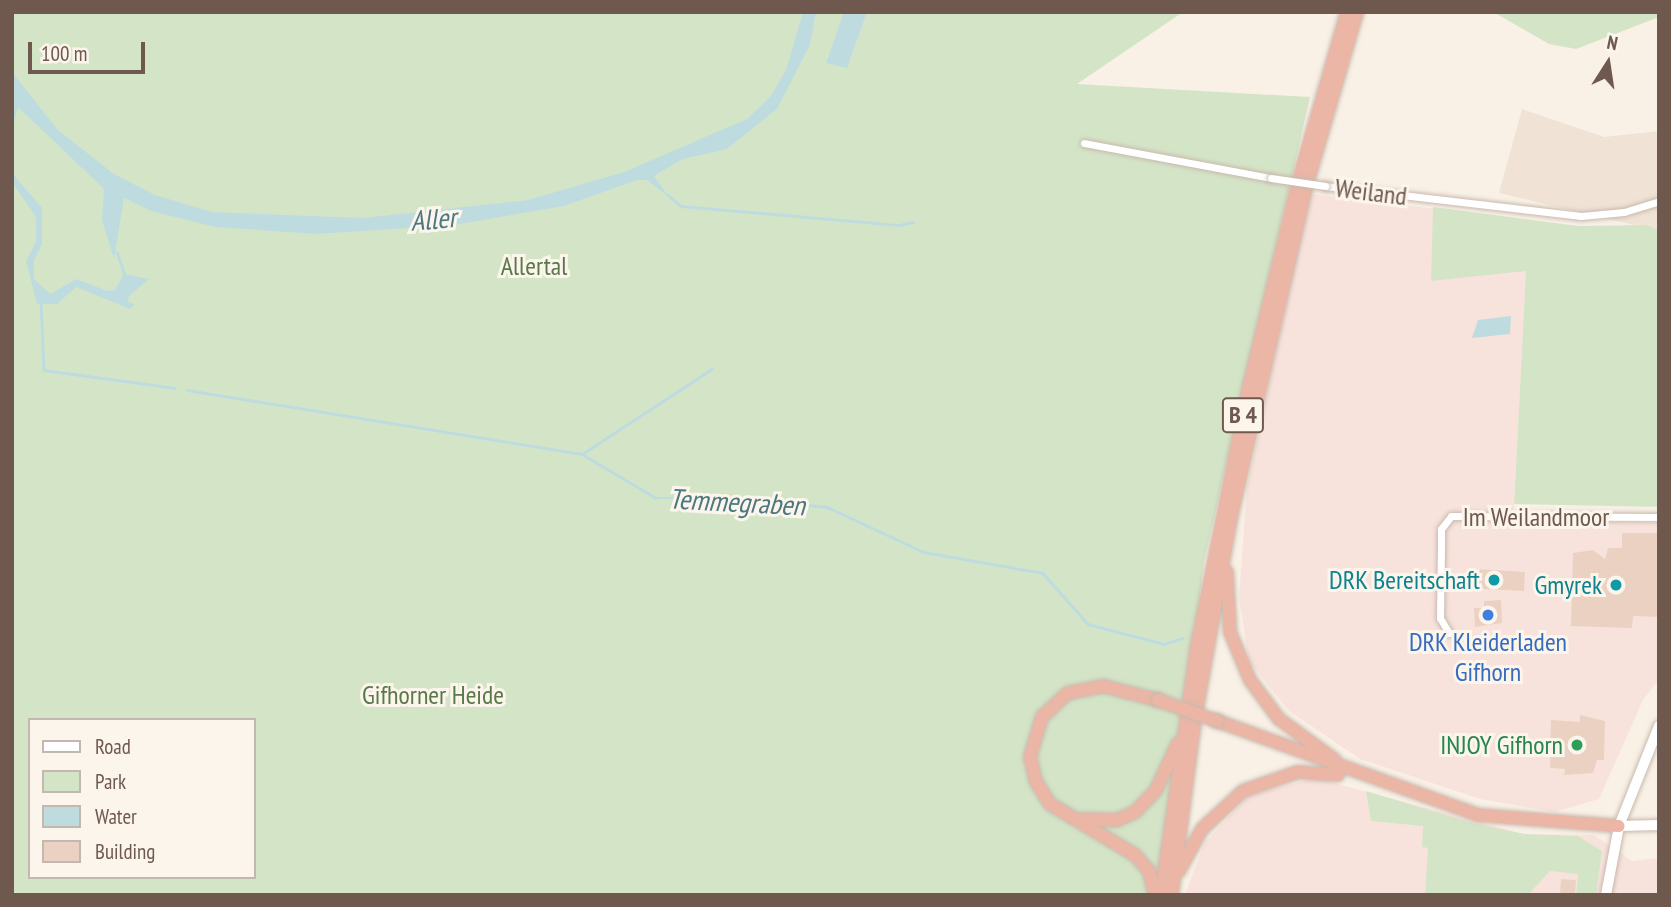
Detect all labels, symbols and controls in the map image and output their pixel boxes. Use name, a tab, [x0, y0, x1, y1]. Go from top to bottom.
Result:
scale bar	[32, 28, 149, 72]
north arrow	[1573, 28, 1643, 98]
text: N	[1605, 30, 1620, 55]
text: 100 m	[41, 40, 87, 67]
street label: Weiland	[1333, 172, 1409, 212]
water label: Aller	[409, 200, 457, 238]
park label: Allertal	[501, 250, 567, 282]
road number: B 4	[1220, 394, 1266, 436]
water label: Temmegraben	[668, 482, 806, 522]
street label: Im Weilandmoor	[1462, 501, 1610, 533]
place label: DRK Bereitschaft	[1328, 564, 1480, 596]
place label: Gmyrek	[1535, 569, 1602, 601]
marker: DRK Bereitschaft	[1486, 572, 1502, 588]
marker: Gmyrek	[1608, 577, 1624, 593]
marker: DRK Kleiderladen Gifhorn	[1480, 607, 1496, 623]
place label: DRK Kleiderladen Gifhorn	[1409, 626, 1567, 688]
park label: Gifhorner Heide	[362, 679, 504, 711]
legend	[28, 718, 256, 879]
place label: INJOY Gifhorn	[1440, 729, 1563, 761]
text: Road	[95, 733, 131, 760]
marker: INJOY Gifhorn	[1569, 737, 1585, 753]
text: Park	[95, 768, 126, 795]
text: Water	[95, 803, 137, 830]
text: Building	[95, 838, 155, 865]

